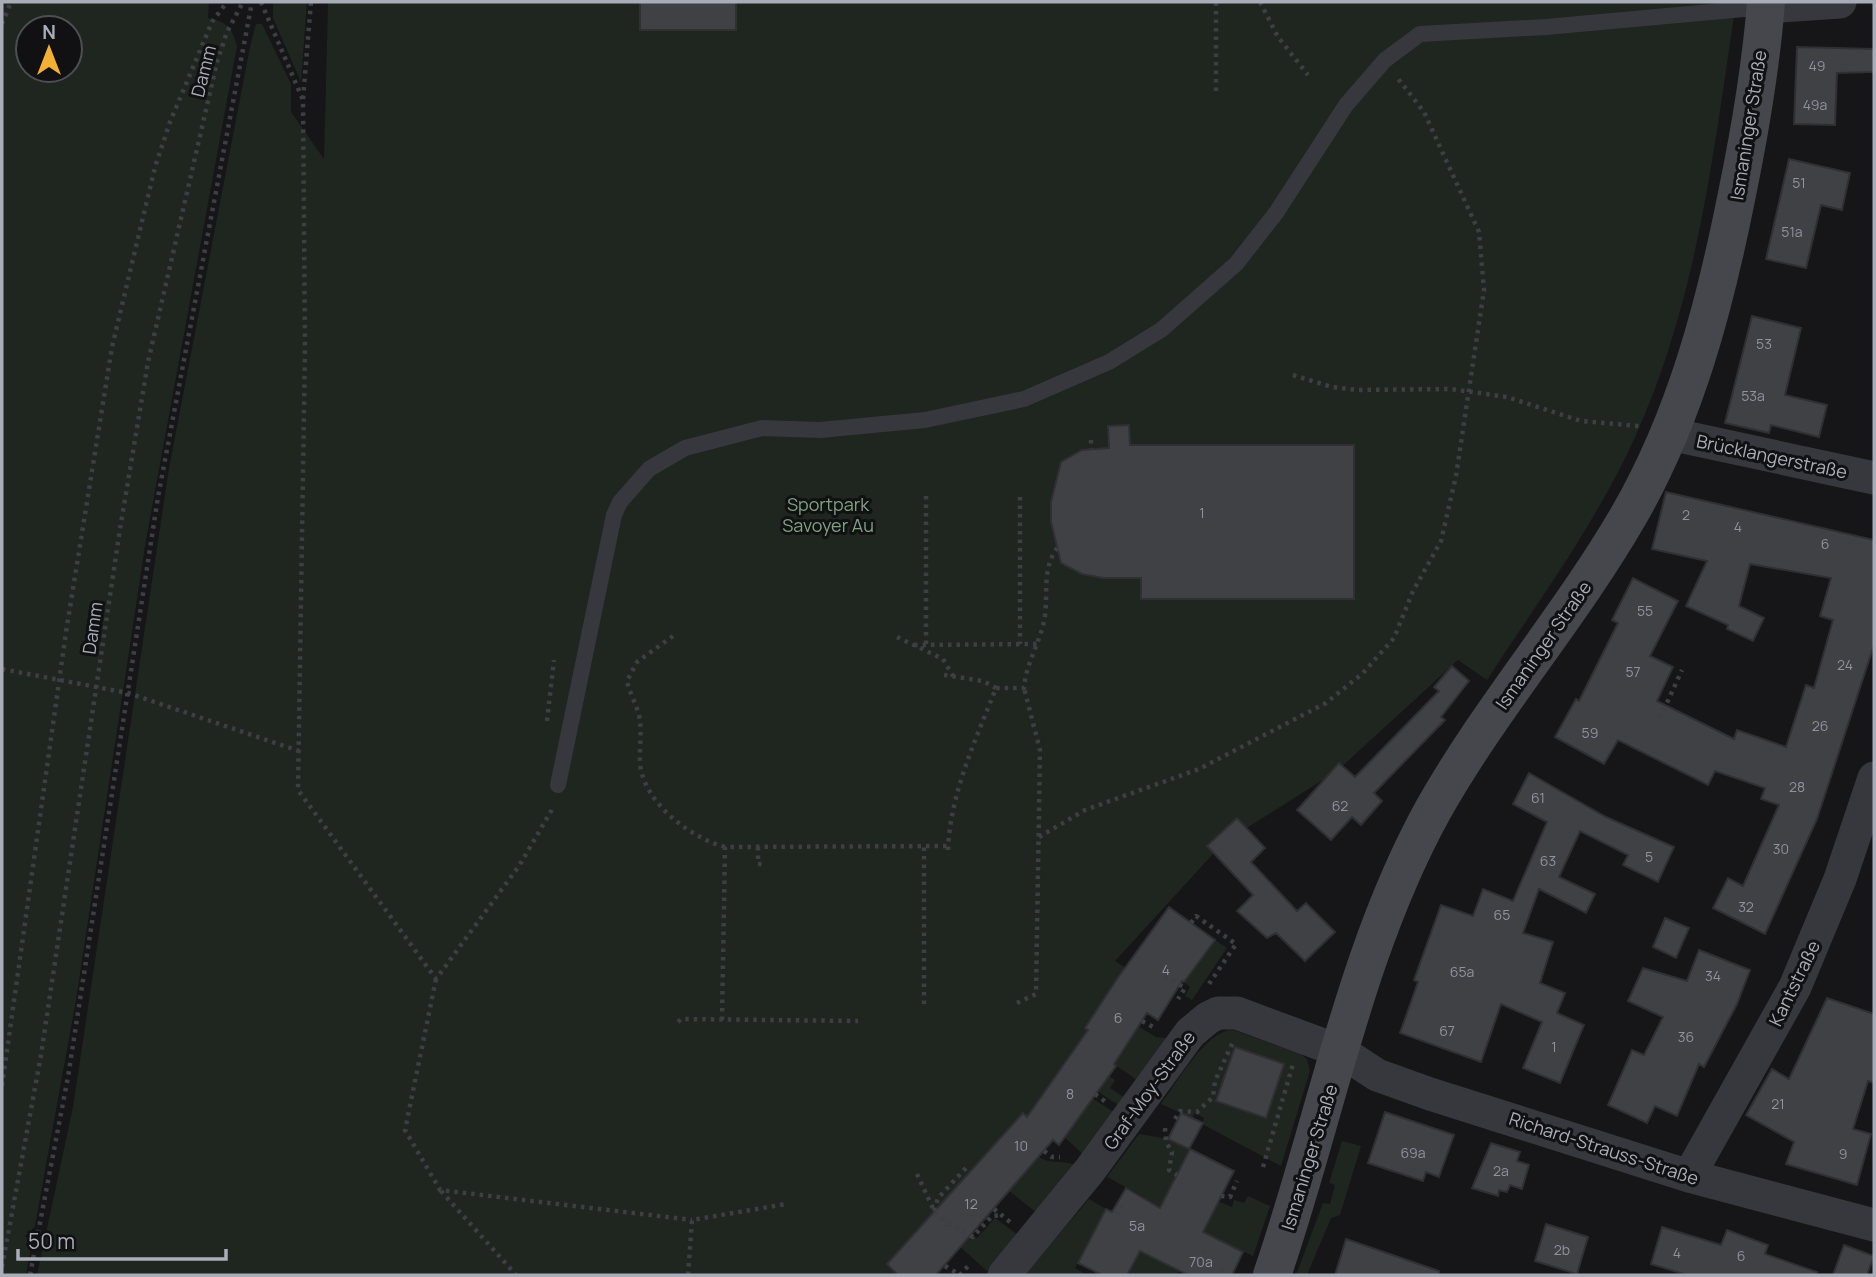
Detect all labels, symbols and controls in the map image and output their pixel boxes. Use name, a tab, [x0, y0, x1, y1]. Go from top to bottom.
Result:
north arrow	[14, 14, 84, 84]
text: N	[42, 19, 56, 45]
street label: Damm	[185, 43, 221, 99]
street label: Ismaninger Straße	[1724, 48, 1772, 202]
house number: 49	[1809, 56, 1825, 75]
house number: 49a	[1803, 95, 1827, 114]
house number: 51	[1792, 173, 1806, 192]
house number: 51a	[1781, 222, 1803, 241]
house number: 53	[1756, 334, 1772, 353]
house number: 53a	[1741, 386, 1765, 405]
street label: Brücklangerstraße	[1694, 428, 1850, 484]
park label: Sportpark Savoyer Au	[782, 492, 874, 537]
house number: 1	[1199, 503, 1205, 522]
house number: 2	[1682, 505, 1690, 524]
house number: 4	[1734, 517, 1742, 536]
house number: 6	[1821, 534, 1829, 553]
street label: Ismaninger Straße	[1490, 576, 1596, 714]
street label: Damm	[76, 600, 108, 656]
house number: 55	[1637, 601, 1653, 620]
house number: 24	[1837, 655, 1853, 674]
house number: 57	[1625, 662, 1641, 681]
house number: 26	[1812, 716, 1828, 735]
house number: 59	[1582, 723, 1598, 742]
house number: 28	[1789, 777, 1805, 796]
house number: 61	[1531, 788, 1545, 807]
house number: 62	[1332, 796, 1348, 815]
house number: 30	[1773, 839, 1789, 858]
house number: 5	[1645, 847, 1653, 866]
house number: 63	[1540, 851, 1556, 870]
house number: 32	[1738, 897, 1754, 916]
house number: 65	[1494, 905, 1510, 924]
street label: Kantstraße	[1763, 936, 1825, 1030]
house number: 4	[1162, 960, 1170, 979]
house number: 65a	[1450, 962, 1474, 981]
house number: 34	[1705, 966, 1721, 985]
house number: 6	[1114, 1008, 1122, 1027]
house number: 67	[1439, 1021, 1455, 1040]
street label: Graf-Moy-Straße	[1098, 1026, 1200, 1154]
house number: 36	[1678, 1027, 1694, 1046]
house number: 1	[1551, 1037, 1557, 1056]
street label: Ismaninger Straße	[1275, 1081, 1343, 1233]
house number: 8	[1066, 1084, 1074, 1103]
house number: 21	[1771, 1094, 1785, 1113]
street label: Richard-Strauss-Straße	[1506, 1106, 1702, 1190]
house number: 10	[1014, 1136, 1028, 1155]
house number: 69a	[1400, 1143, 1426, 1162]
house number: 9	[1839, 1144, 1847, 1163]
house number: 2a	[1493, 1161, 1509, 1180]
house number: 12	[964, 1194, 978, 1213]
house number: 5a	[1129, 1216, 1145, 1235]
scale bar	[18, 1218, 226, 1262]
text: 50 m	[28, 1227, 75, 1255]
house number: 2b	[1554, 1240, 1570, 1259]
house number: 4	[1673, 1243, 1681, 1262]
house number: 6	[1737, 1246, 1745, 1265]
house number: 70a	[1189, 1252, 1213, 1271]

